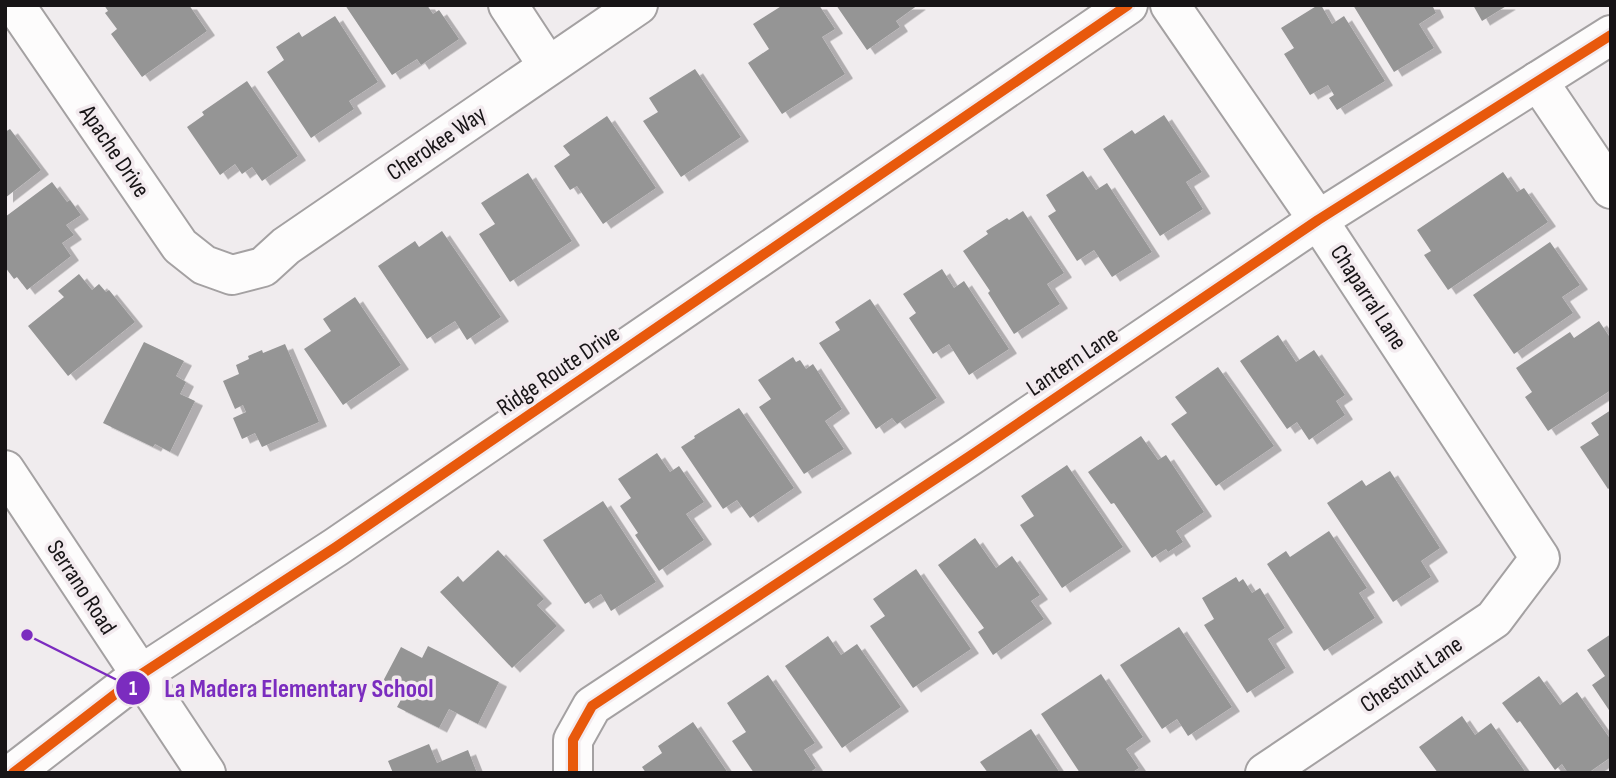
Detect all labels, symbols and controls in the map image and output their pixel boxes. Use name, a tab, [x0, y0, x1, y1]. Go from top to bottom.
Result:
street label: Apache Drive	[73, 99, 156, 203]
street label: Cherokee Way	[381, 100, 491, 187]
street label: Chaparral Lane	[1324, 239, 1413, 355]
street label: Ridge Route Drive	[491, 319, 625, 422]
street label: Lantern Lane	[1021, 320, 1124, 403]
street label: Serrano Road	[40, 535, 123, 640]
street label: Chestnut Lane	[1355, 630, 1468, 719]
callout: La Madera Elementary School	[116, 664, 448, 711]
text: La Madera Elementary School	[164, 674, 434, 705]
text: 1	[129, 676, 137, 701]

